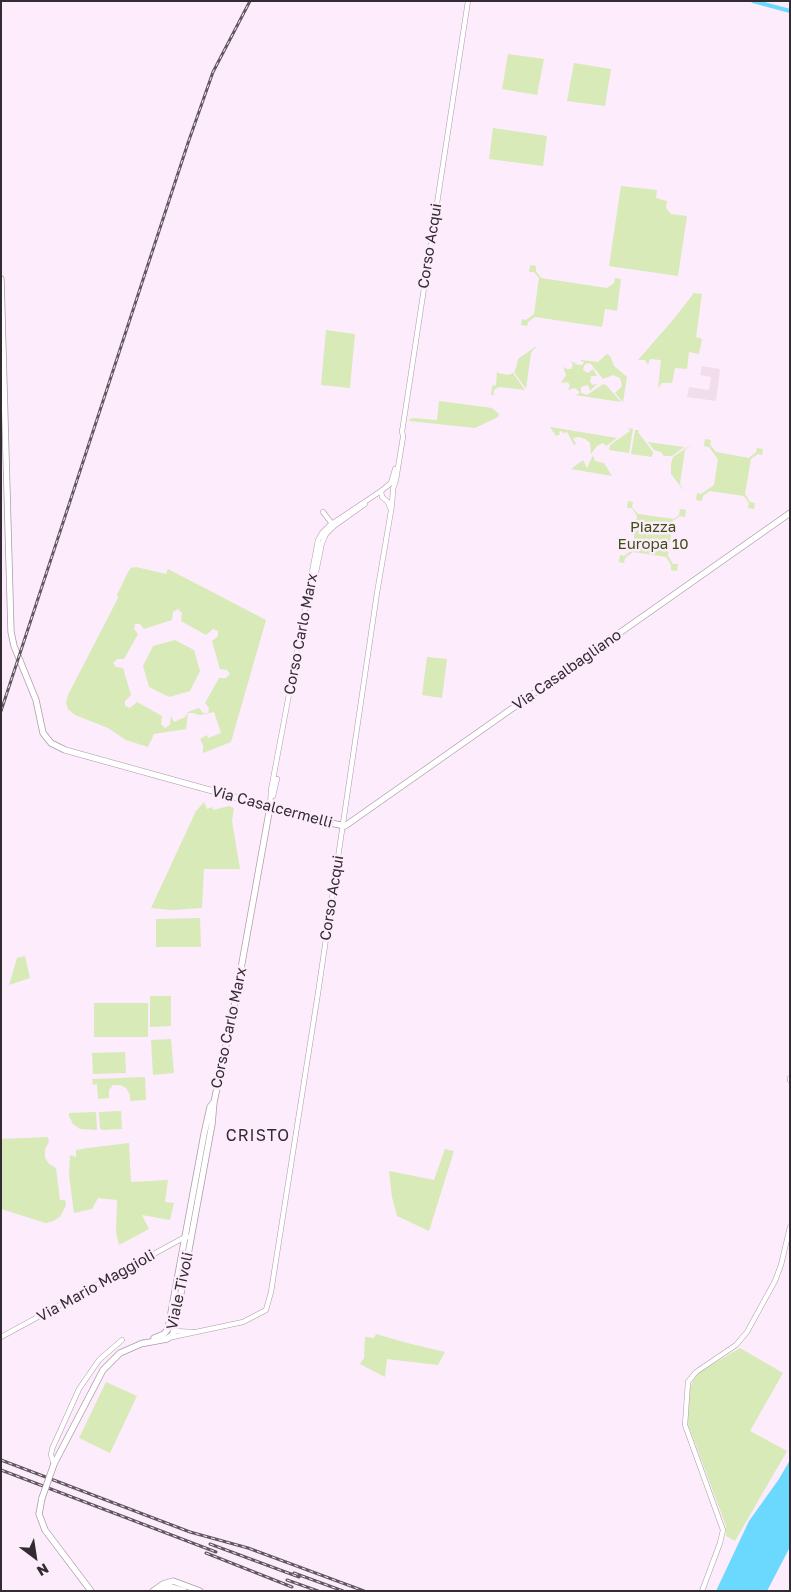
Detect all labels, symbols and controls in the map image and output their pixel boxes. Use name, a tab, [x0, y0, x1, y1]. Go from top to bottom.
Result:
street label: Corso Acqui	[414, 202, 446, 290]
park label: Piazza Europa 10	[618, 518, 688, 553]
street label: Corso Carlo Marx	[280, 572, 322, 696]
street label: Via Casalbagliano	[509, 626, 625, 714]
street label: Via Casalcermelli	[210, 782, 334, 832]
street label: Corso Acqui	[316, 854, 348, 942]
street label: Corso Carlo Marx	[207, 966, 251, 1090]
district label: CRISTO	[225, 1126, 291, 1146]
street label: Via Mario Maggioli	[34, 1246, 158, 1326]
street label: Viale Tivoli	[163, 1251, 197, 1331]
north arrow	[10, 1532, 60, 1582]
text: N	[34, 1560, 52, 1580]

